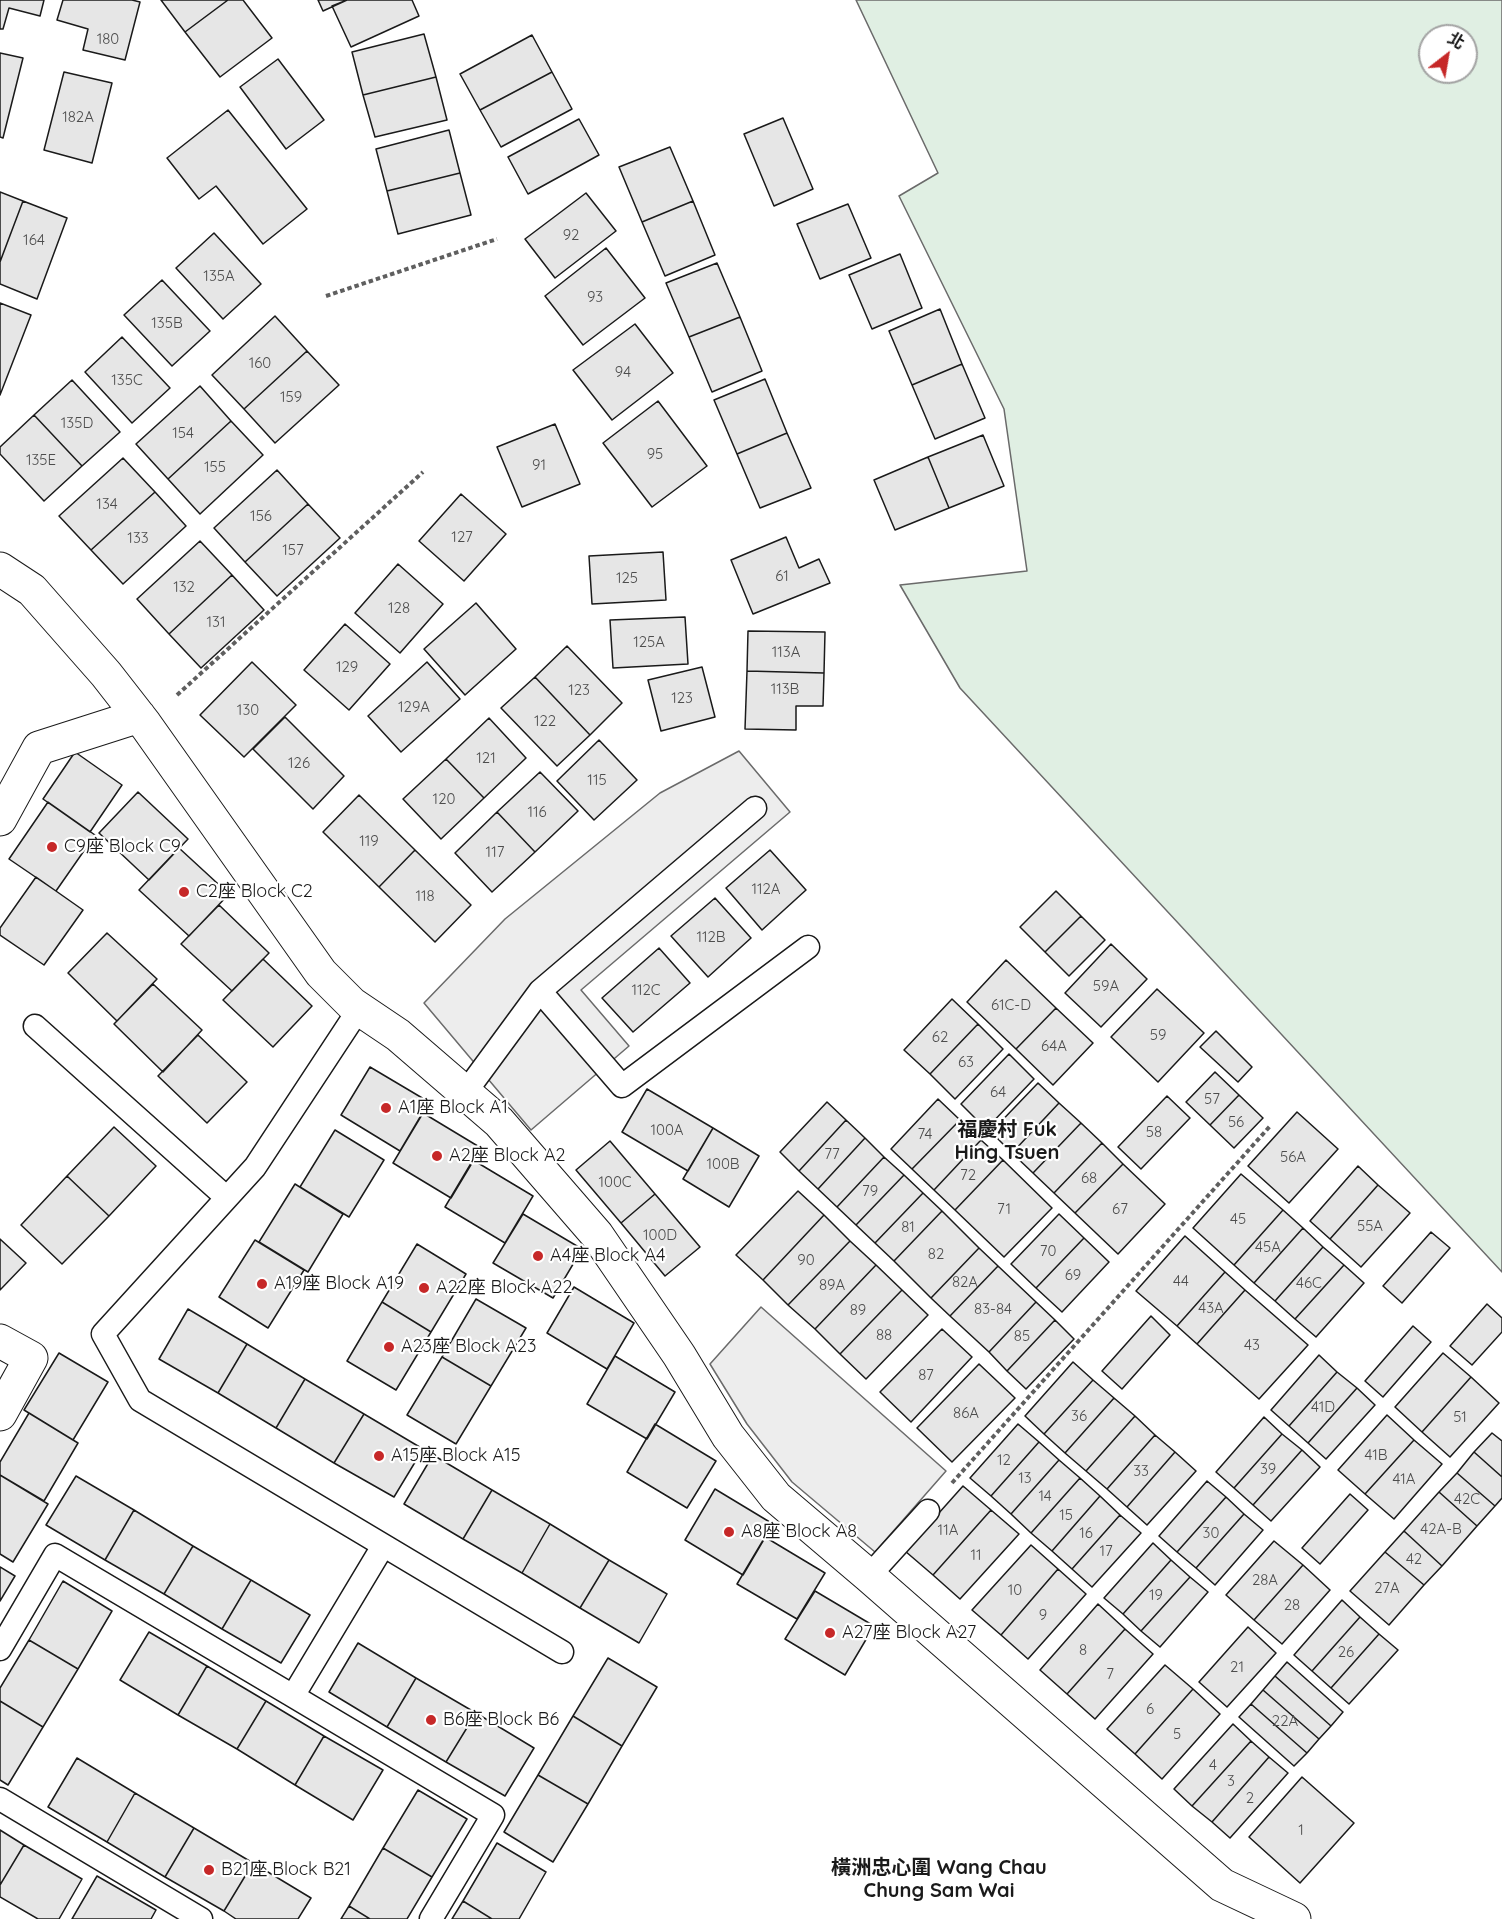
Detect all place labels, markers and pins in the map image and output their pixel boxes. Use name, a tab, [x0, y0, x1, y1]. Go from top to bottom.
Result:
place label: C9座 Block C9	[64, 836, 181, 858]
marker: C9座 Block C9	[45, 840, 59, 854]
place label: C2座 Block C2	[196, 881, 313, 903]
marker: C2座 Block C2	[177, 885, 191, 899]
place label: A1座 Block A1	[398, 1097, 508, 1119]
marker: A1座 Block A1	[379, 1101, 393, 1115]
place label: A2座 Block A2	[449, 1145, 566, 1167]
marker: A2座 Block A2	[430, 1149, 444, 1163]
place label: A4座 Block A4	[550, 1245, 666, 1267]
marker: A4座 Block A4	[531, 1249, 545, 1263]
place label: A19座 Block A19	[274, 1273, 404, 1295]
marker: A19座 Block A19	[255, 1277, 269, 1291]
place label: A22座 Block A22	[436, 1277, 572, 1299]
marker: A22座 Block A22	[417, 1281, 431, 1295]
place label: A23座 Block A23	[401, 1336, 536, 1358]
marker: A23座 Block A23	[382, 1340, 396, 1354]
place label: A15座 Block A15	[391, 1445, 521, 1467]
marker: A15座 Block A15	[372, 1449, 386, 1463]
place label: A8座 Block A8	[741, 1521, 857, 1543]
marker: A8座 Block A8	[722, 1525, 736, 1539]
place label: A27座 Block A27	[842, 1622, 976, 1644]
marker: A27座 Block A27	[823, 1626, 837, 1640]
place label: B6座 Block B6	[443, 1709, 559, 1731]
marker: B6座 Block B6	[424, 1713, 438, 1727]
place label: B21座 Block B21	[221, 1859, 351, 1881]
marker: B21座 Block B21	[202, 1863, 216, 1877]

